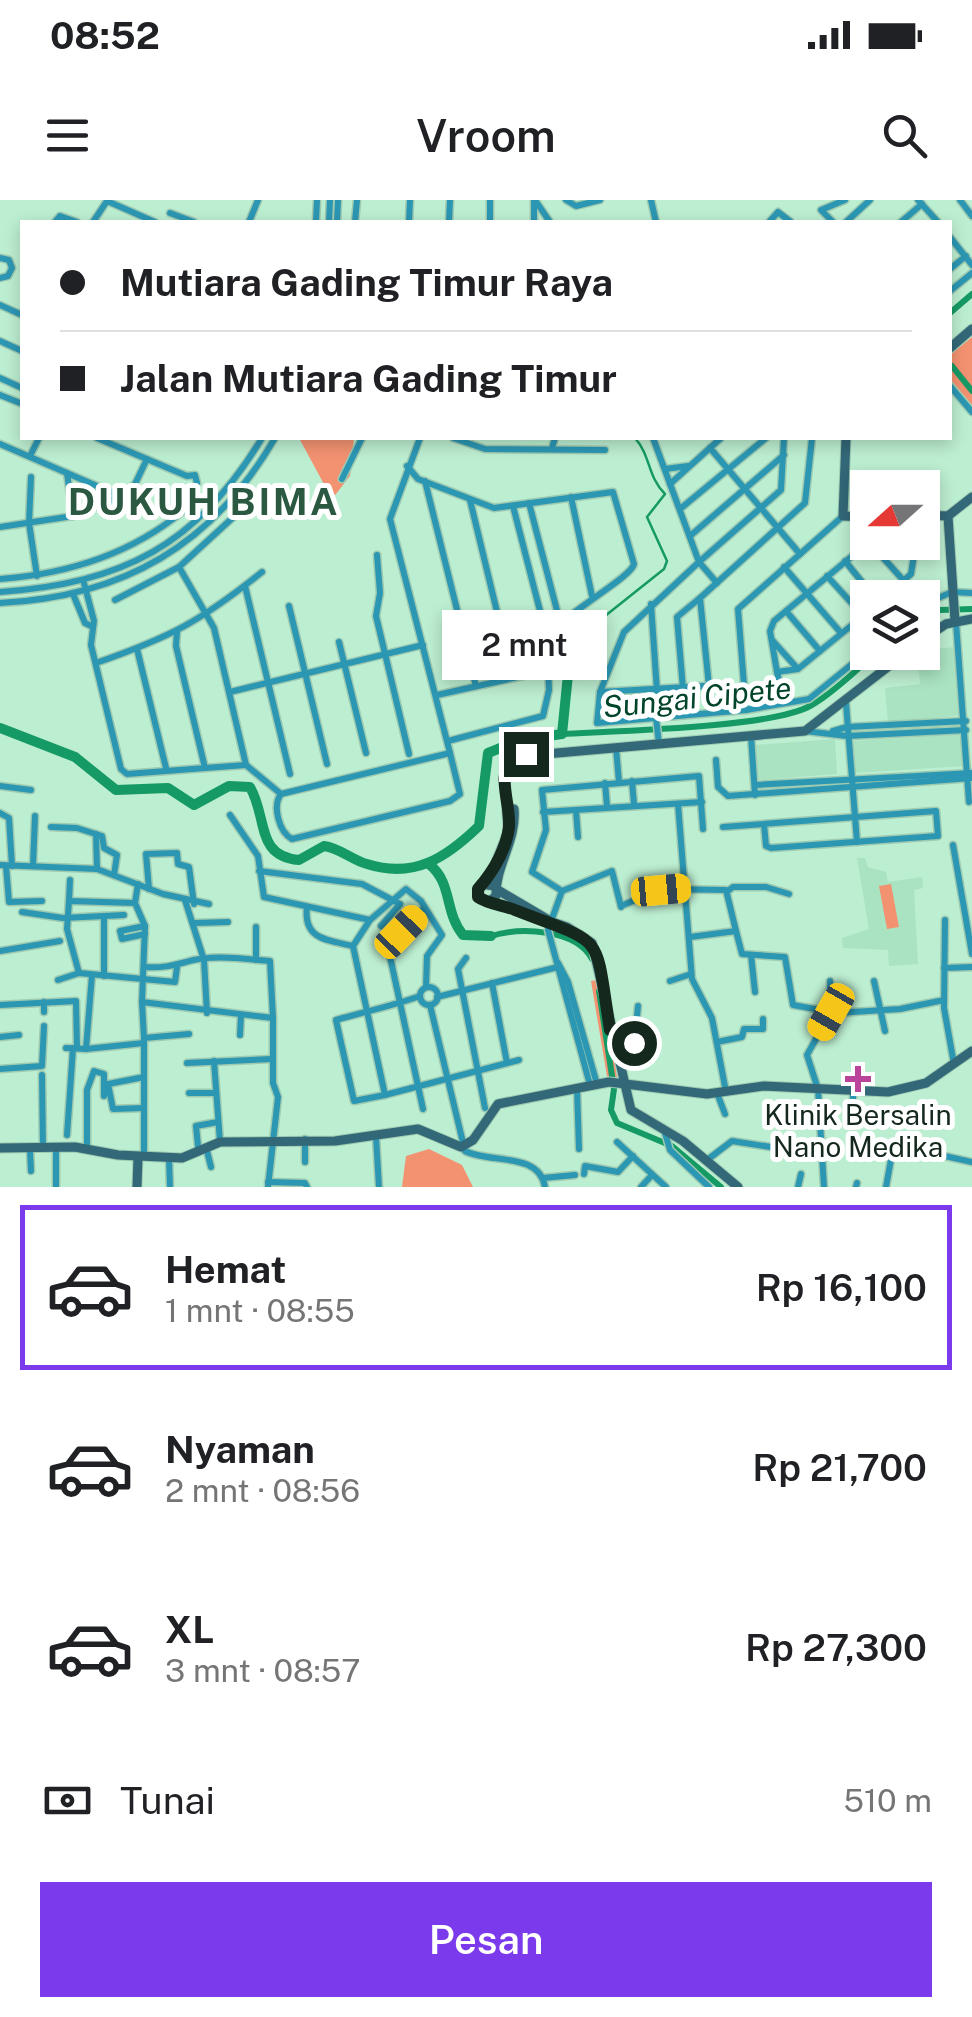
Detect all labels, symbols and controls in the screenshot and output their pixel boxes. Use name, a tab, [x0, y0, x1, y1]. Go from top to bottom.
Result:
text: 08:52	[50, 13, 160, 58]
icon: menu	[40, 108, 95, 163]
icon: search	[877, 108, 932, 163]
text: Vroom	[416, 109, 556, 162]
text: Mutiara Gading Timur Raya	[120, 260, 613, 305]
text: Jalan Mutiara Gading Timur	[120, 356, 617, 401]
north arrow	[850, 470, 940, 560]
map controls	[850, 470, 940, 670]
district label: DUKUH BIMA	[68, 479, 340, 524]
button: layers	[850, 580, 940, 670]
callout: 2 mnt	[444, 609, 608, 679]
text: 2 mnt	[481, 626, 568, 663]
water label: Sungai Cipete	[601, 669, 793, 725]
route end	[504, 732, 549, 777]
car	[630, 872, 692, 908]
car	[369, 900, 433, 964]
car	[803, 979, 859, 1045]
route start	[612, 1021, 657, 1066]
marker: Klinik Bersalin Nano Medika	[845, 1066, 871, 1092]
place label: Klinik Bersalin Nano Medika	[764, 1098, 952, 1163]
icon: car	[45, 1243, 135, 1333]
text: Hemat	[165, 1247, 286, 1292]
text: Rp 16,100	[756, 1265, 927, 1310]
text: 1 mnt · 08:55	[165, 1292, 355, 1329]
icon: car	[45, 1423, 135, 1513]
text: Nyaman	[165, 1427, 315, 1472]
text: Rp 21,700	[752, 1445, 927, 1490]
text: 2 mnt · 08:56	[165, 1472, 360, 1509]
icon: car	[45, 1603, 135, 1693]
text: XL	[165, 1607, 214, 1652]
text: Rp 27,300	[745, 1625, 927, 1670]
text: 3 mnt · 08:57	[165, 1652, 361, 1689]
icon: cash	[40, 1773, 95, 1828]
text: Tunai	[120, 1778, 215, 1823]
text: 510 m	[843, 1782, 932, 1819]
button: Pesan	[40, 1882, 932, 1997]

